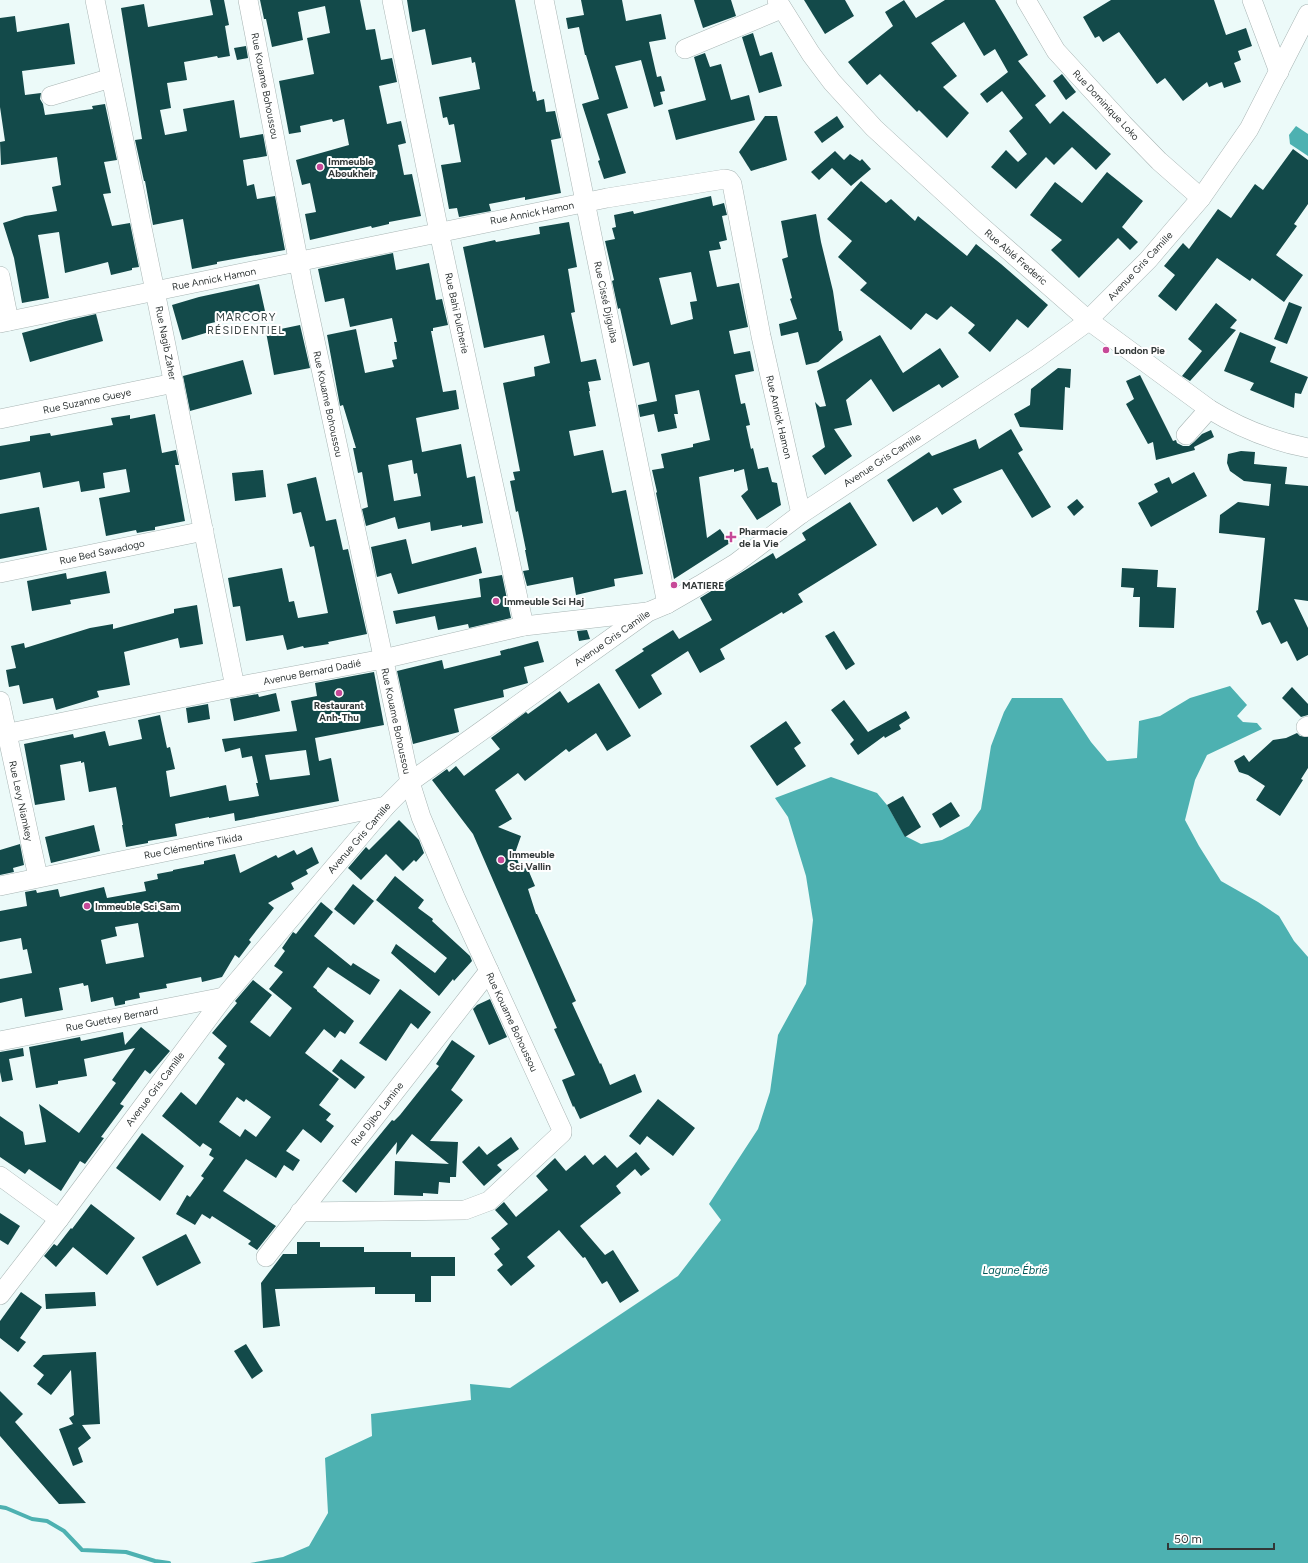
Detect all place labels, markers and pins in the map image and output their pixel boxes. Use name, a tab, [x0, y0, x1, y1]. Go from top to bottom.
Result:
place label: Immeuble Aboukheir	[328, 155, 376, 180]
marker: Immeuble Aboukheir	[315, 162, 325, 172]
place label: London Pie	[1114, 344, 1165, 357]
marker: London Pie	[1101, 345, 1111, 355]
place label: Pharmacie de la Vie	[739, 525, 788, 550]
marker: Pharmacie de la Vie	[726, 532, 736, 542]
place label: MATIERE	[682, 579, 724, 592]
marker: MATIERE	[669, 580, 679, 590]
place label: Immeuble Sci Haj	[504, 595, 584, 608]
marker: Immeuble Sci Haj	[491, 596, 501, 606]
marker: Restaurant Anh-Thu	[334, 688, 344, 698]
place label: Restaurant Anh-Thu	[314, 699, 364, 724]
place label: Immeuble Sci Vallin	[509, 848, 555, 873]
marker: Immeuble Sci Vallin	[496, 855, 506, 865]
place label: Immeuble Sci Sam	[95, 900, 180, 913]
marker: Immeuble Sci Sam	[82, 901, 92, 911]

